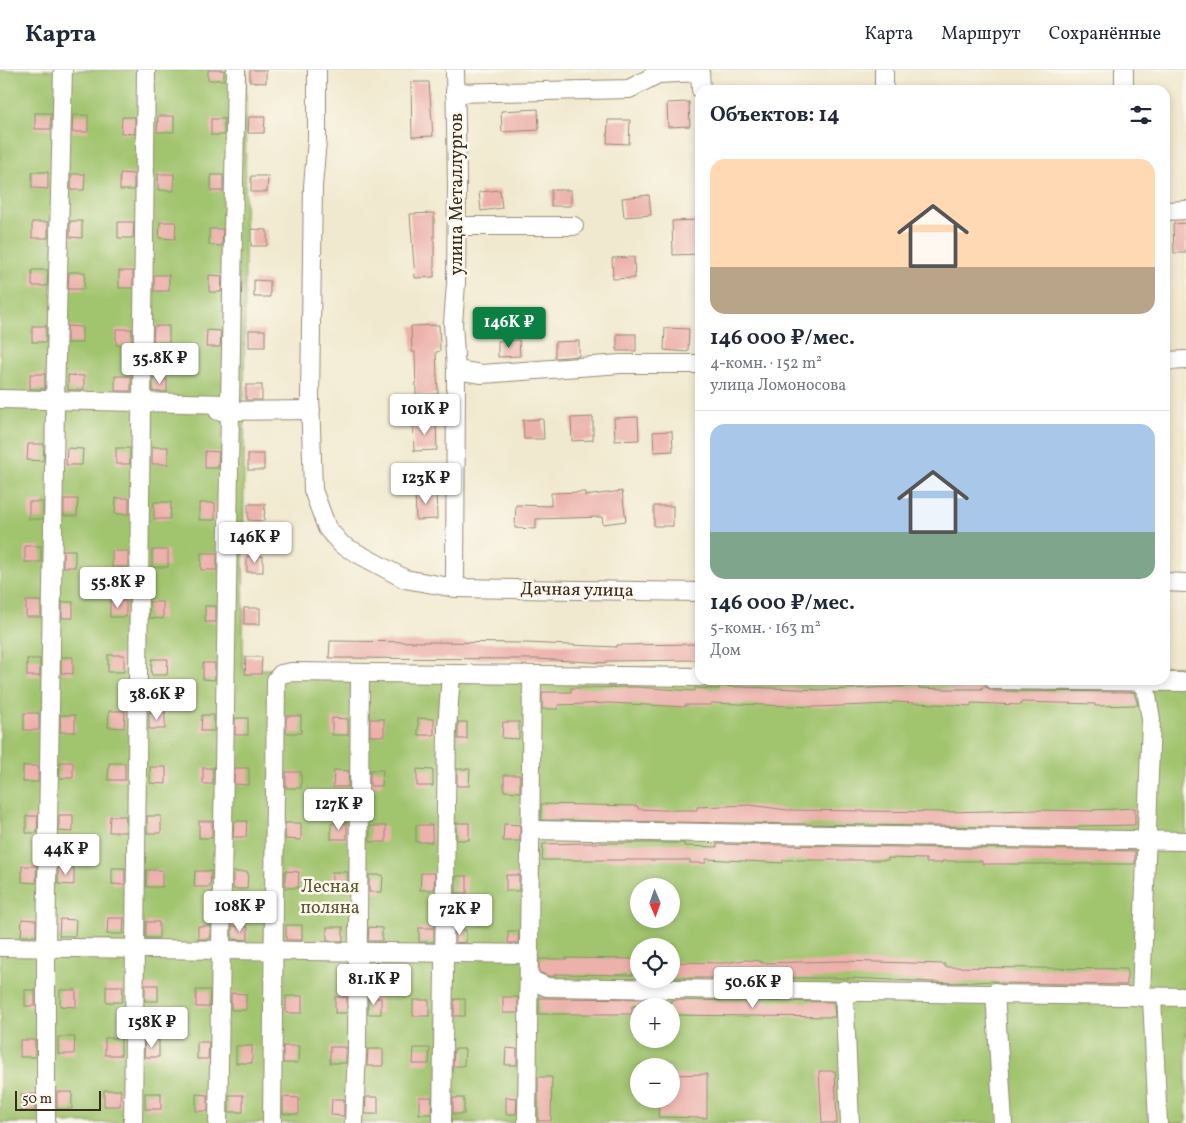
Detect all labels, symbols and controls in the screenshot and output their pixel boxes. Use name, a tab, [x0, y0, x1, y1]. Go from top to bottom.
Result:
text: Карта	[25, 18, 96, 52]
text: Карта	[864, 22, 913, 47]
text: Маршрут	[941, 22, 1021, 47]
text: Сохранённые	[1049, 22, 1161, 47]
text: Объектов: 14	[710, 101, 840, 130]
icon: filters	[1127, 101, 1155, 129]
street label: улица Металлургов	[445, 113, 470, 275]
icon: home	[888, 191, 978, 281]
pin: 146K ₽	[468, 306, 550, 349]
text: 146K ₽	[484, 312, 534, 334]
text: 146 000 ₽/мес.	[710, 324, 855, 353]
pin: 35.8K ₽	[114, 342, 206, 385]
text: 35.8K ₽	[133, 348, 187, 370]
text: 4-комн. · 152 m²	[710, 353, 822, 375]
text: улица Ломоносова	[710, 375, 846, 397]
pin: 101K ₽	[384, 394, 466, 436]
text: 101K ₽	[401, 399, 449, 421]
icon: home	[888, 457, 978, 547]
pin: 123K ₽	[385, 462, 467, 505]
text: 123K ₽	[402, 468, 450, 490]
pin: 146K ₽	[214, 522, 296, 564]
text: 146K ₽	[230, 527, 280, 549]
pin: 55.8K ₽	[72, 566, 164, 609]
text: 55.8K ₽	[91, 572, 145, 594]
street label: Дачная улица	[520, 577, 634, 604]
text: 146 000 ₽/мес.	[710, 589, 855, 618]
text: 5-комн. · 163 m²	[710, 618, 821, 640]
text: Дом	[710, 640, 741, 662]
pin: 38.6K ₽	[111, 678, 203, 721]
text: 38.6K ₽	[129, 684, 185, 706]
pin: 127K ₽	[298, 788, 380, 831]
text: 127K ₽	[315, 794, 363, 816]
pin: 44K ₽	[31, 834, 101, 876]
text: 44K ₽	[43, 839, 89, 861]
park label: Лесная поляна	[300, 875, 360, 921]
north arrow	[630, 878, 680, 928]
map controls	[630, 878, 680, 1108]
pin: 108K ₽	[199, 890, 281, 933]
pin: 72K ₽	[425, 894, 495, 936]
text: 108K ₽	[215, 896, 265, 918]
text: 72K ₽	[439, 899, 481, 921]
button: locate	[630, 938, 680, 988]
pin: 81.1K ₽	[328, 964, 420, 1006]
pin: 50.6K ₽	[707, 966, 799, 1009]
text: 81.1K ₽	[348, 969, 400, 991]
text: 50.6K ₽	[725, 972, 781, 994]
button: +	[630, 998, 680, 1048]
pin: 158K ₽	[111, 1006, 193, 1049]
text: 158K ₽	[128, 1012, 176, 1034]
button: −	[630, 1058, 680, 1108]
scale bar	[15, 1088, 101, 1111]
text: 50 m	[22, 1090, 52, 1109]

